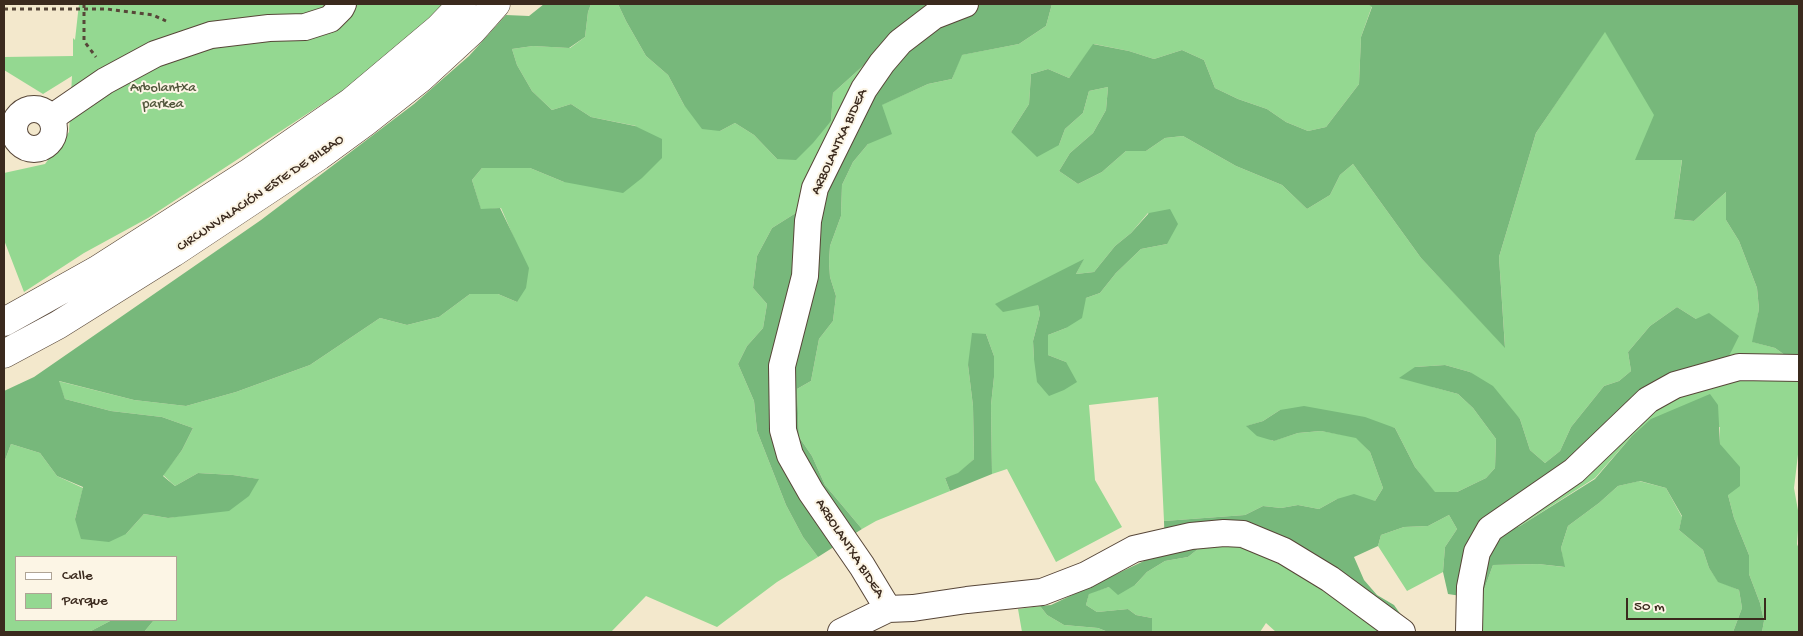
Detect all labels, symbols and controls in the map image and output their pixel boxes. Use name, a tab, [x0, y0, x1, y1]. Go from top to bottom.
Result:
park label: Arbolantxa parkea	[130, 81, 196, 114]
street label: ARBOLANTXA BIDEA	[808, 86, 872, 198]
street label: CIRCUNVALACIÓN ESTE DE BILBAO	[174, 132, 348, 256]
street label: ARBOLANTXA BIDEA	[811, 496, 887, 602]
legend	[15, 556, 178, 621]
text: Calle	[62, 567, 93, 585]
scale bar	[1628, 588, 1768, 620]
text: Parque	[62, 592, 108, 610]
text: 50 m	[1634, 598, 1665, 616]

